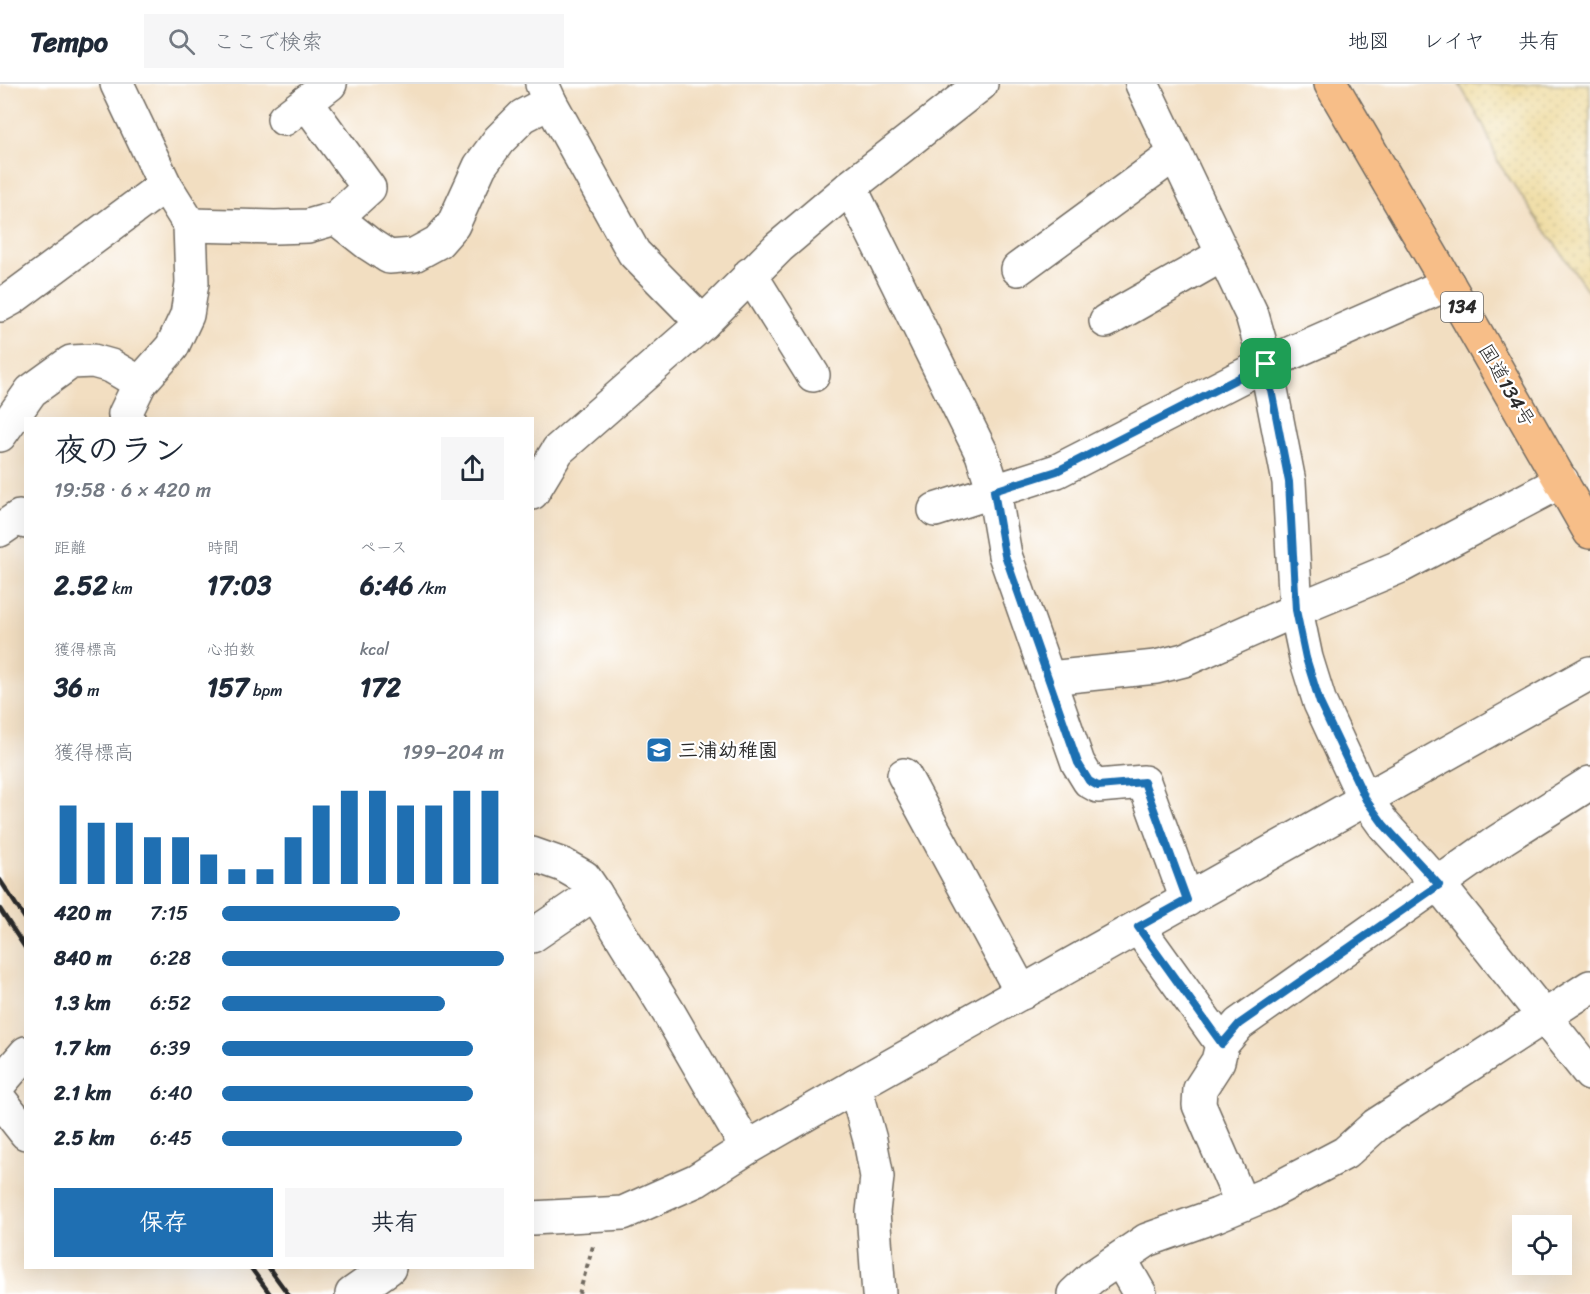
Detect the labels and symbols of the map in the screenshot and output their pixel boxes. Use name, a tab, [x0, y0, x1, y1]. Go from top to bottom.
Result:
road number: 134	[1441, 292, 1483, 322]
street label: 国道134号	[1468, 337, 1545, 434]
pin	[1240, 338, 1291, 389]
place label: 三浦幼稚園	[678, 733, 778, 768]
school or university icon: 三浦幼稚園	[644, 735, 674, 765]

